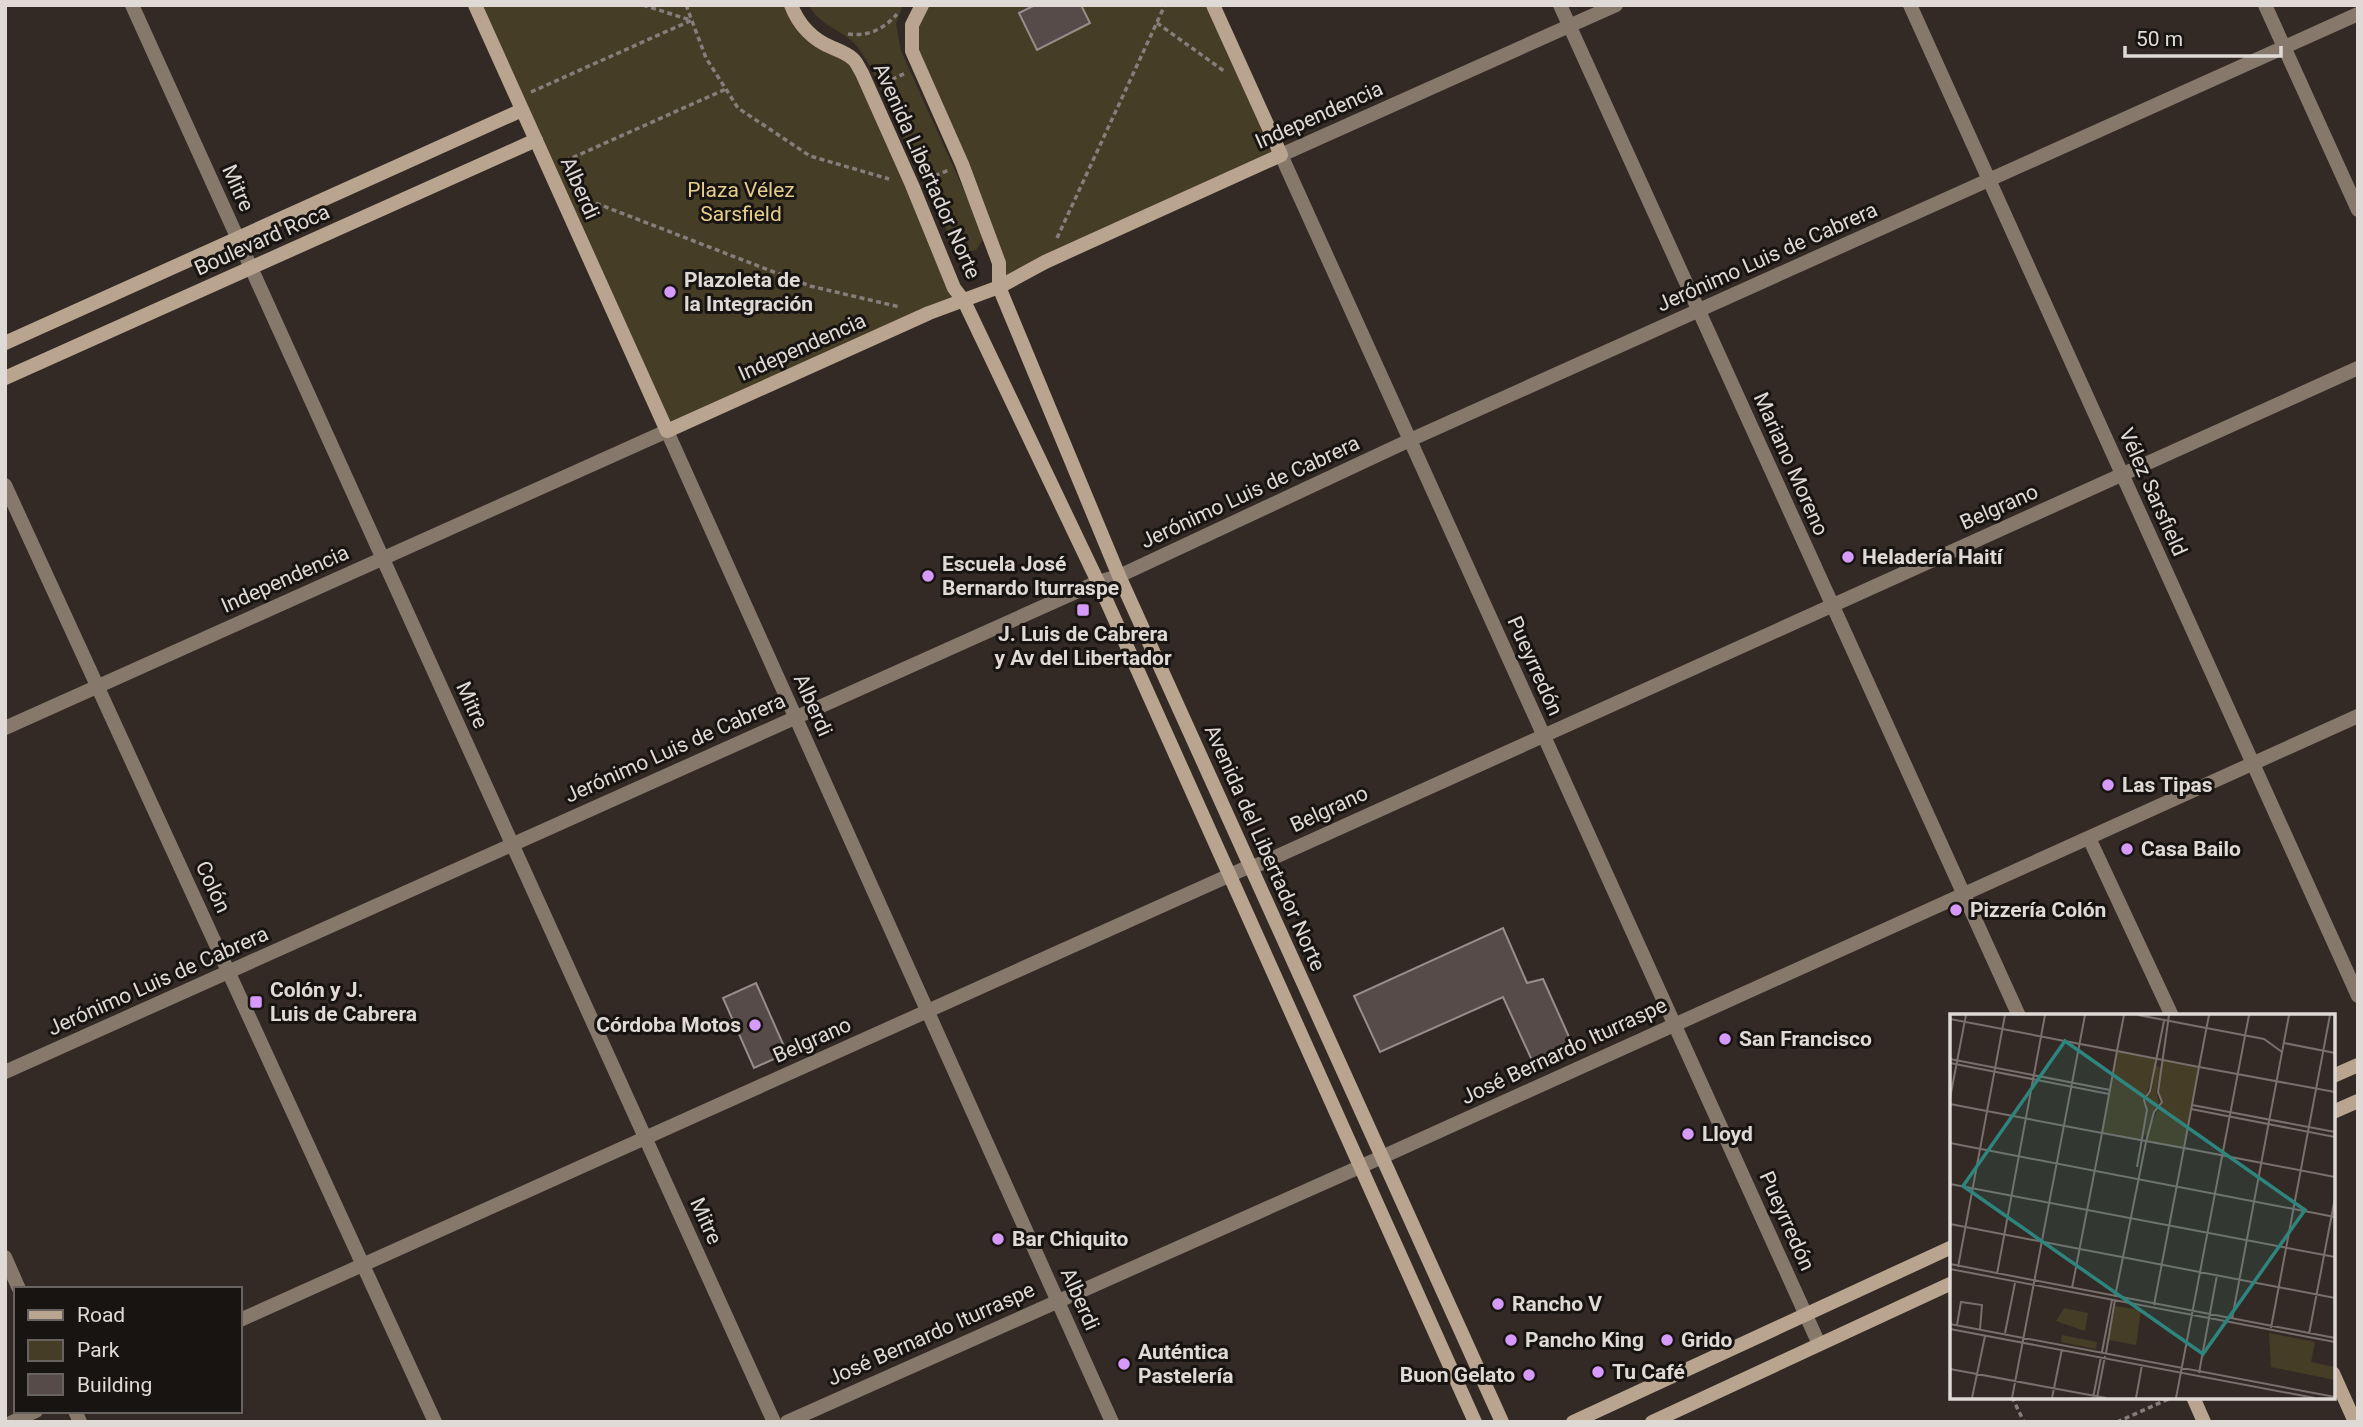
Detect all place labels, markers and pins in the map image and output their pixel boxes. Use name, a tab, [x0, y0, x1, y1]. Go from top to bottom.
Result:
place label: Plazoleta de la Integración	[684, 268, 813, 316]
marker: Plazoleta de la Integración	[662, 284, 678, 300]
place label: Heladería Haití	[1862, 545, 2004, 569]
marker: Heladería Haití	[1840, 549, 1856, 565]
place label: Escuela José Bernardo Iturraspe	[942, 552, 1119, 600]
marker: Escuela José Bernardo Iturraspe	[920, 568, 936, 584]
marker: J. Luis de Cabrera y Av del Libertador	[1075, 602, 1091, 618]
place label: J. Luis de Cabrera y Av del Libertador	[994, 622, 1172, 670]
place label: Las Tipas	[2122, 773, 2213, 797]
marker: Las Tipas	[2100, 777, 2116, 793]
place label: Casa Bailo	[2141, 837, 2241, 861]
marker: Casa Bailo	[2119, 841, 2135, 857]
place label: Pizzería Colón	[1970, 898, 2106, 922]
marker: Pizzería Colón	[1948, 902, 1964, 918]
place label: Colón y J. Luis de Cabrera	[270, 978, 417, 1026]
marker: Colón y J. Luis de Cabrera	[248, 994, 264, 1010]
place label: Córdoba Motos	[596, 1013, 741, 1037]
marker: Córdoba Motos	[747, 1017, 763, 1033]
place label: San Francisco	[1739, 1027, 1872, 1051]
marker: San Francisco	[1717, 1031, 1733, 1047]
place label: Lloyd	[1702, 1122, 1753, 1146]
marker: Lloyd	[1680, 1126, 1696, 1142]
place label: Bar Chiquito	[1012, 1227, 1129, 1251]
marker: Bar Chiquito	[990, 1231, 1006, 1247]
place label: Rancho V	[1512, 1292, 1602, 1316]
marker: Rancho V	[1490, 1296, 1506, 1312]
place label: Pancho King	[1525, 1328, 1644, 1352]
place label: Grido	[1681, 1328, 1732, 1352]
marker: Pancho King	[1503, 1332, 1519, 1348]
marker: Grido	[1659, 1332, 1675, 1348]
place label: Auténtica Pastelería	[1138, 1340, 1233, 1388]
marker: Auténtica Pastelería	[1116, 1356, 1132, 1372]
place label: Tu Café	[1612, 1360, 1685, 1384]
place label: Buon Gelato	[1400, 1363, 1515, 1387]
marker: Tu Café	[1590, 1364, 1606, 1380]
marker: Buon Gelato	[1521, 1367, 1537, 1383]

